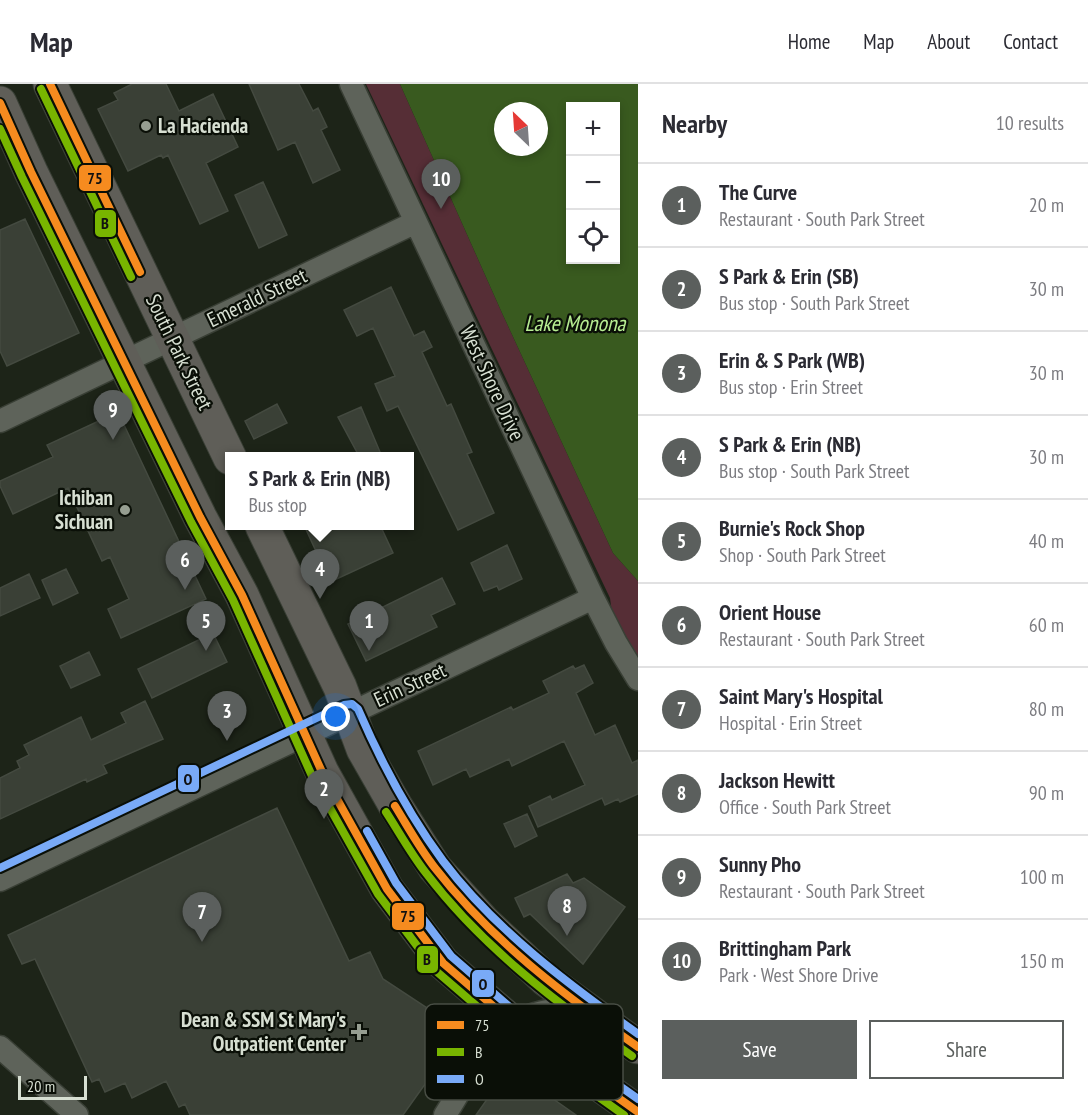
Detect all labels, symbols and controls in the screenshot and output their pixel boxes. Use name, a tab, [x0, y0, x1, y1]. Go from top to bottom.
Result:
text: Map	[30, 23, 73, 60]
text: Home	[788, 28, 830, 55]
text: Map	[863, 28, 894, 55]
text: About	[927, 28, 970, 55]
text: Contact	[1003, 28, 1058, 55]
north arrow	[494, 102, 548, 156]
map controls	[566, 102, 620, 264]
button: +	[566, 102, 620, 156]
text: Nearby	[662, 107, 727, 140]
text: 10 results	[996, 110, 1064, 136]
place label: La Hacienda	[158, 112, 249, 139]
marker: La Hacienda	[139, 119, 153, 133]
button: −	[566, 156, 620, 210]
pin: 10	[422, 160, 460, 209]
line badge: 75	[78, 164, 112, 192]
text: 75	[87, 168, 103, 188]
text: The Curve	[719, 178, 797, 206]
text: 1	[677, 192, 686, 218]
text: 20 m	[1029, 192, 1064, 218]
text: Restaurant · South Park Street	[719, 206, 925, 232]
line badge: B	[94, 209, 117, 238]
button: locate	[566, 210, 620, 264]
text: B	[101, 213, 109, 233]
street label: Emerald Street	[203, 262, 311, 333]
text: S Park & Erin (SB)	[719, 262, 859, 290]
text: 2	[677, 276, 686, 302]
text: 30 m	[1029, 276, 1064, 302]
street label: South Park Street	[140, 290, 219, 414]
text: Bus stop · South Park Street	[719, 290, 910, 316]
water label: Lake Monona	[525, 309, 627, 337]
street label: West Shore Drive	[454, 321, 531, 445]
text: Erin & S Park (WB)	[719, 346, 865, 374]
text: 3	[677, 360, 686, 386]
text: 30 m	[1029, 360, 1064, 386]
text: Bus stop · Erin Street	[719, 374, 863, 400]
pin: 9	[94, 390, 132, 440]
text: S Park & Erin (NB)	[719, 430, 861, 458]
text: 4	[677, 444, 686, 470]
text: 30 m	[1029, 444, 1064, 470]
popup	[225, 452, 414, 530]
text: Bus stop · South Park Street	[719, 458, 910, 484]
text: S Park & Erin (NB)	[248, 464, 391, 492]
place label: Ichiban Sichuan	[55, 484, 113, 535]
text: Bus stop	[248, 492, 307, 518]
marker: Ichiban Sichuan	[118, 503, 132, 517]
text: Burnie's Rock Shop	[719, 514, 865, 542]
text: 5	[677, 528, 686, 554]
text: 40 m	[1029, 528, 1064, 554]
pin: 6	[166, 540, 204, 590]
text: Shop · South Park Street	[719, 542, 886, 568]
pin: 4	[300, 550, 340, 599]
text: Orient House	[719, 598, 821, 626]
pin: 5	[186, 602, 226, 651]
pin: 1	[350, 602, 388, 651]
text: 6	[677, 612, 686, 638]
text: 60 m	[1029, 612, 1064, 638]
text: Restaurant · South Park Street	[719, 626, 925, 652]
street label: Erin Street	[369, 656, 450, 713]
text: Saint Mary's Hospital	[719, 682, 883, 710]
pin: 3	[208, 692, 246, 741]
text: 7	[677, 696, 686, 722]
text: 80 m	[1029, 696, 1064, 722]
your location	[321, 702, 350, 731]
text: Hospital · Erin Street	[719, 710, 862, 736]
line badge: O	[177, 764, 200, 793]
text: Jackson Hewitt	[719, 766, 835, 794]
text: O	[184, 769, 193, 789]
pin: 2	[304, 770, 344, 819]
text: 8	[677, 780, 686, 806]
text: 90 m	[1029, 780, 1064, 806]
text: Office · South Park Street	[719, 794, 891, 820]
text: Sunny Pho	[719, 850, 801, 878]
text: 9	[677, 864, 686, 890]
text: 100 m	[1020, 864, 1064, 890]
text: Restaurant · South Park Street	[719, 878, 925, 904]
pin: 8	[548, 886, 586, 936]
pin: 7	[182, 892, 222, 942]
line badge: 75	[391, 902, 425, 931]
text: 75	[400, 906, 416, 926]
text: Brittingham Park	[719, 934, 851, 962]
line badge: B	[416, 945, 439, 974]
text: 10	[672, 948, 691, 974]
text: 150 m	[1020, 948, 1064, 974]
text: B	[423, 949, 431, 969]
text: Park · West Shore Drive	[719, 962, 878, 988]
line badge: O	[471, 969, 495, 998]
text: O	[479, 974, 488, 994]
legend	[425, 1004, 623, 1100]
place label: Dean & SSM St Mary's Outpatient Center	[181, 1006, 347, 1057]
text: 75	[475, 1015, 489, 1035]
button: Save	[662, 1020, 857, 1079]
button: Share	[869, 1020, 1064, 1079]
marker: Dean & SSM St Mary's Outpatient Center	[350, 1023, 368, 1041]
text: B	[475, 1042, 483, 1062]
text: O	[475, 1069, 484, 1089]
scale bar	[18, 1073, 87, 1100]
text: 20 m	[27, 1076, 55, 1096]

